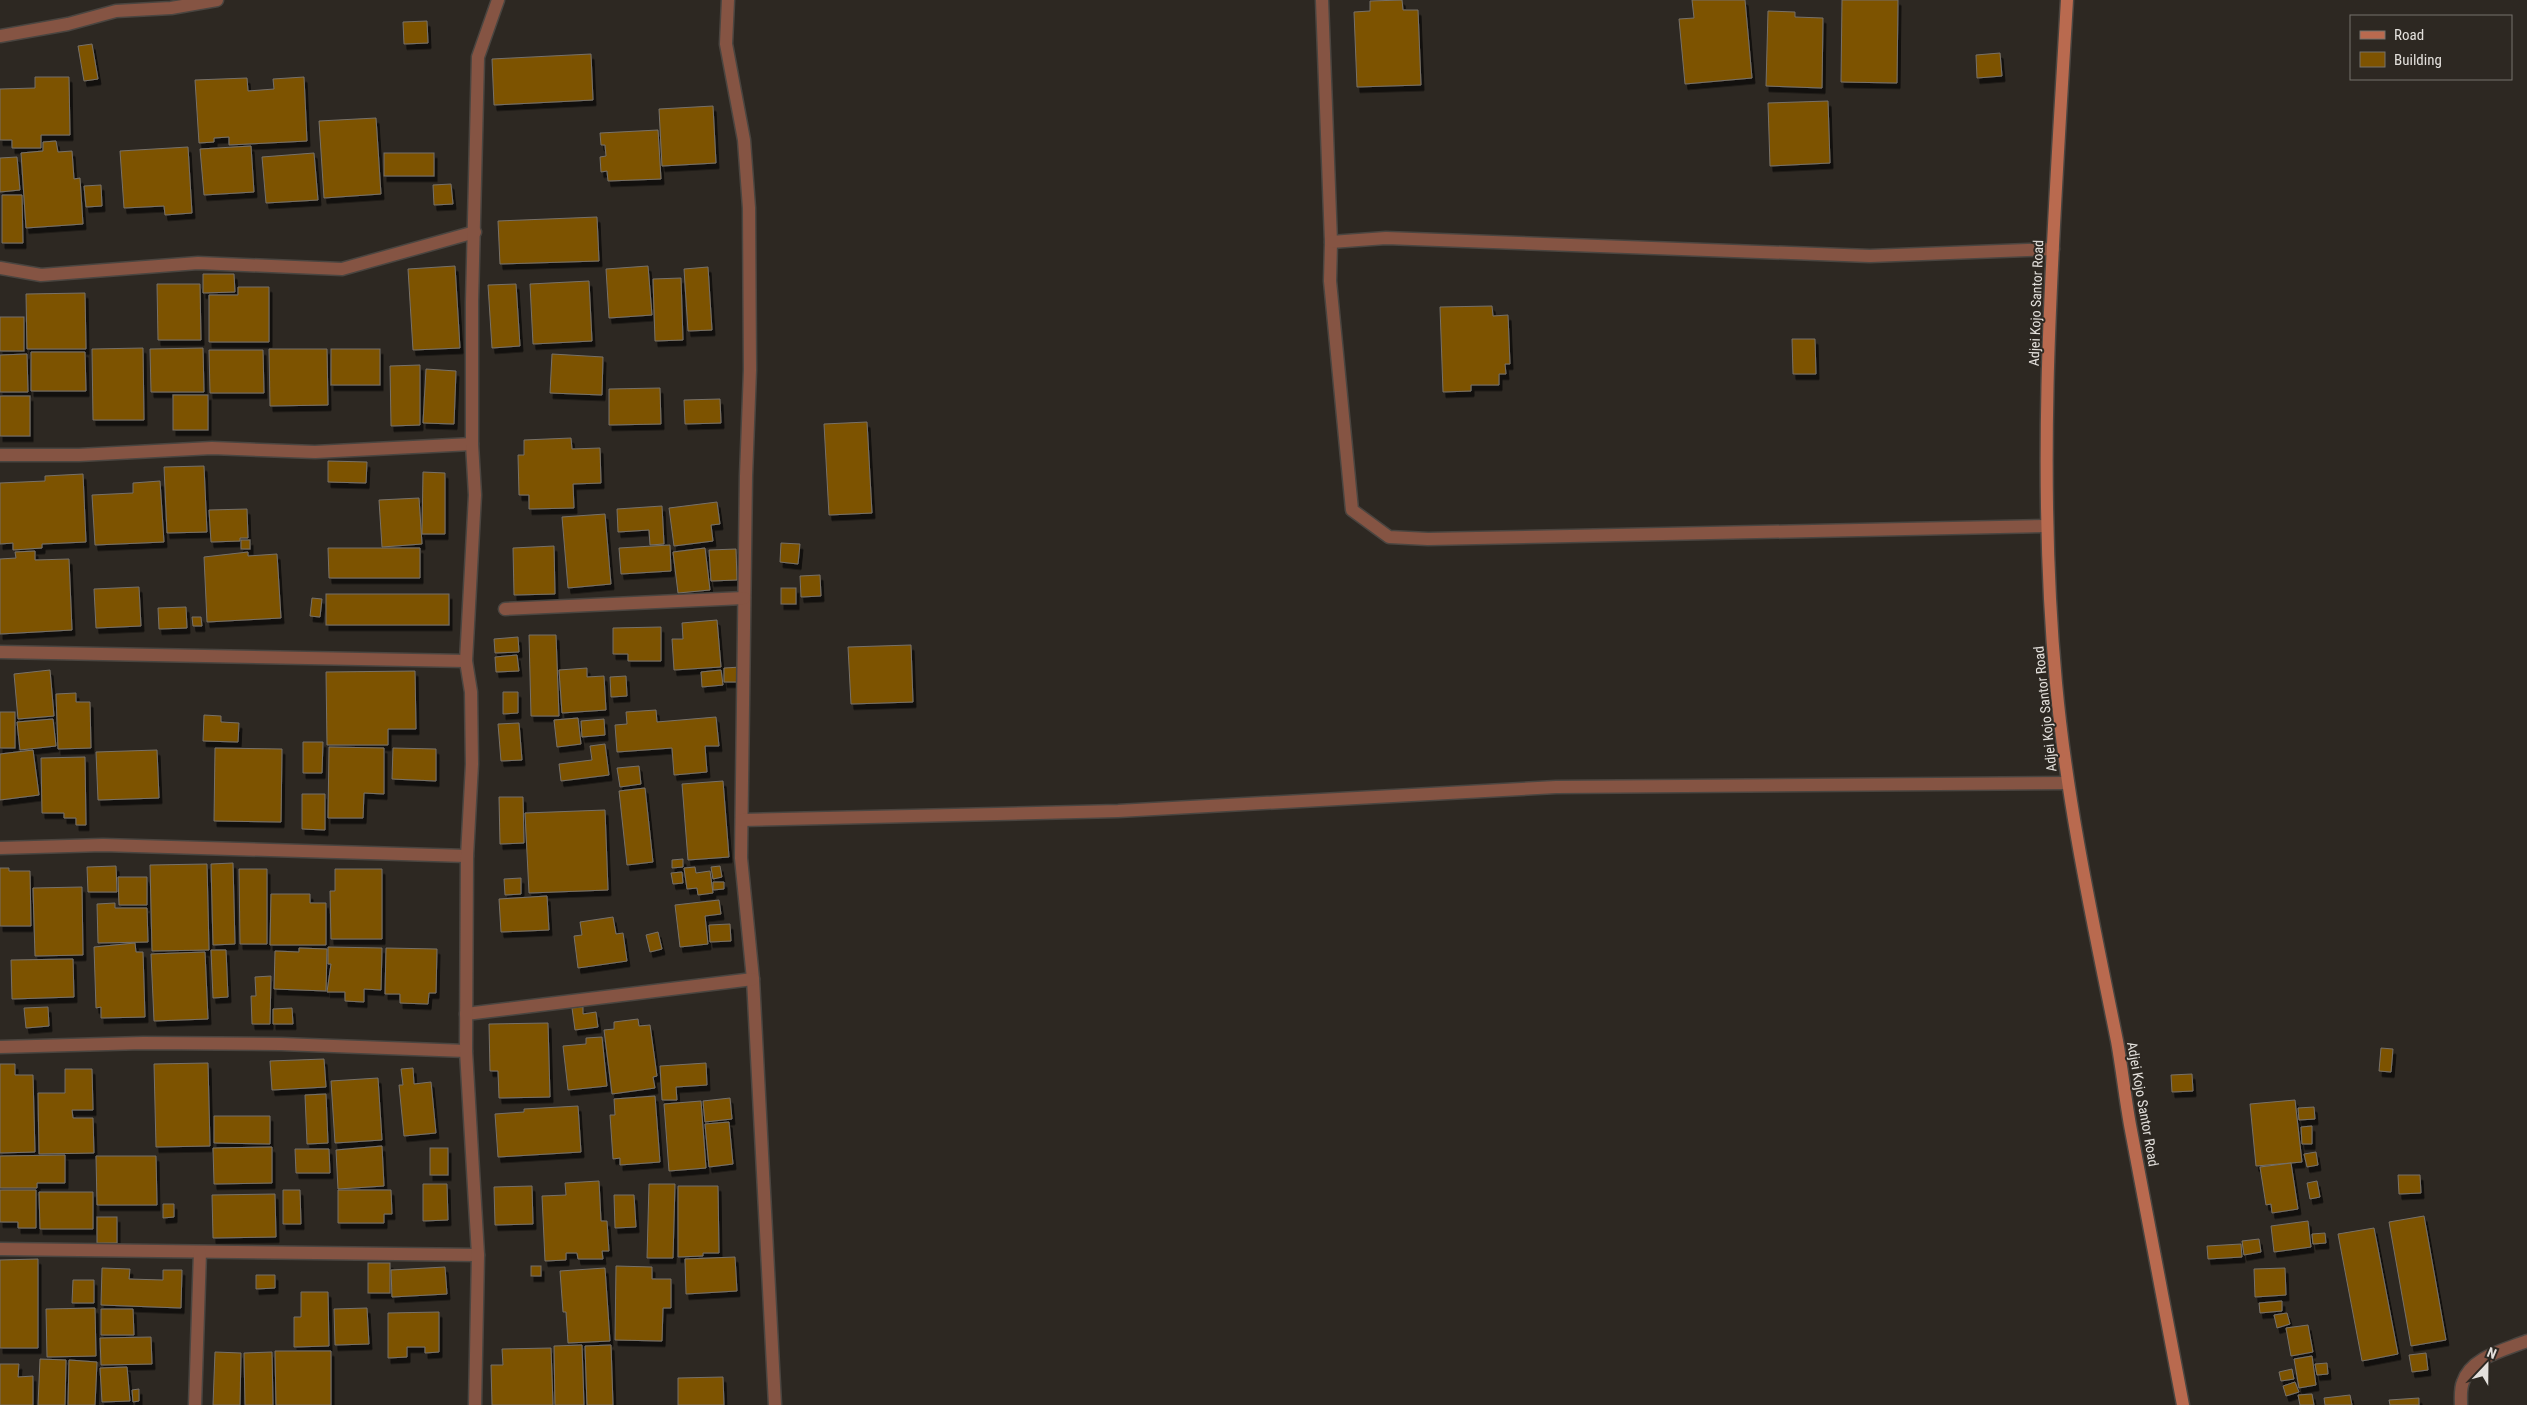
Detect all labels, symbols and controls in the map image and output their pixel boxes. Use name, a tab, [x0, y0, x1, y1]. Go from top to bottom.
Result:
legend	[2350, 15, 2512, 80]
text: Road	[2394, 26, 2424, 44]
text: Building	[2394, 51, 2442, 69]
street label: Adjei Kojo Santor Road	[2026, 240, 2046, 366]
street label: Adjei Kojo Santor Road	[2030, 645, 2060, 773]
street label: Adjei Kojo Santor Road	[2124, 1040, 2162, 1168]
north arrow	[2462, 1340, 2512, 1390]
text: N	[2485, 1344, 2499, 1362]

